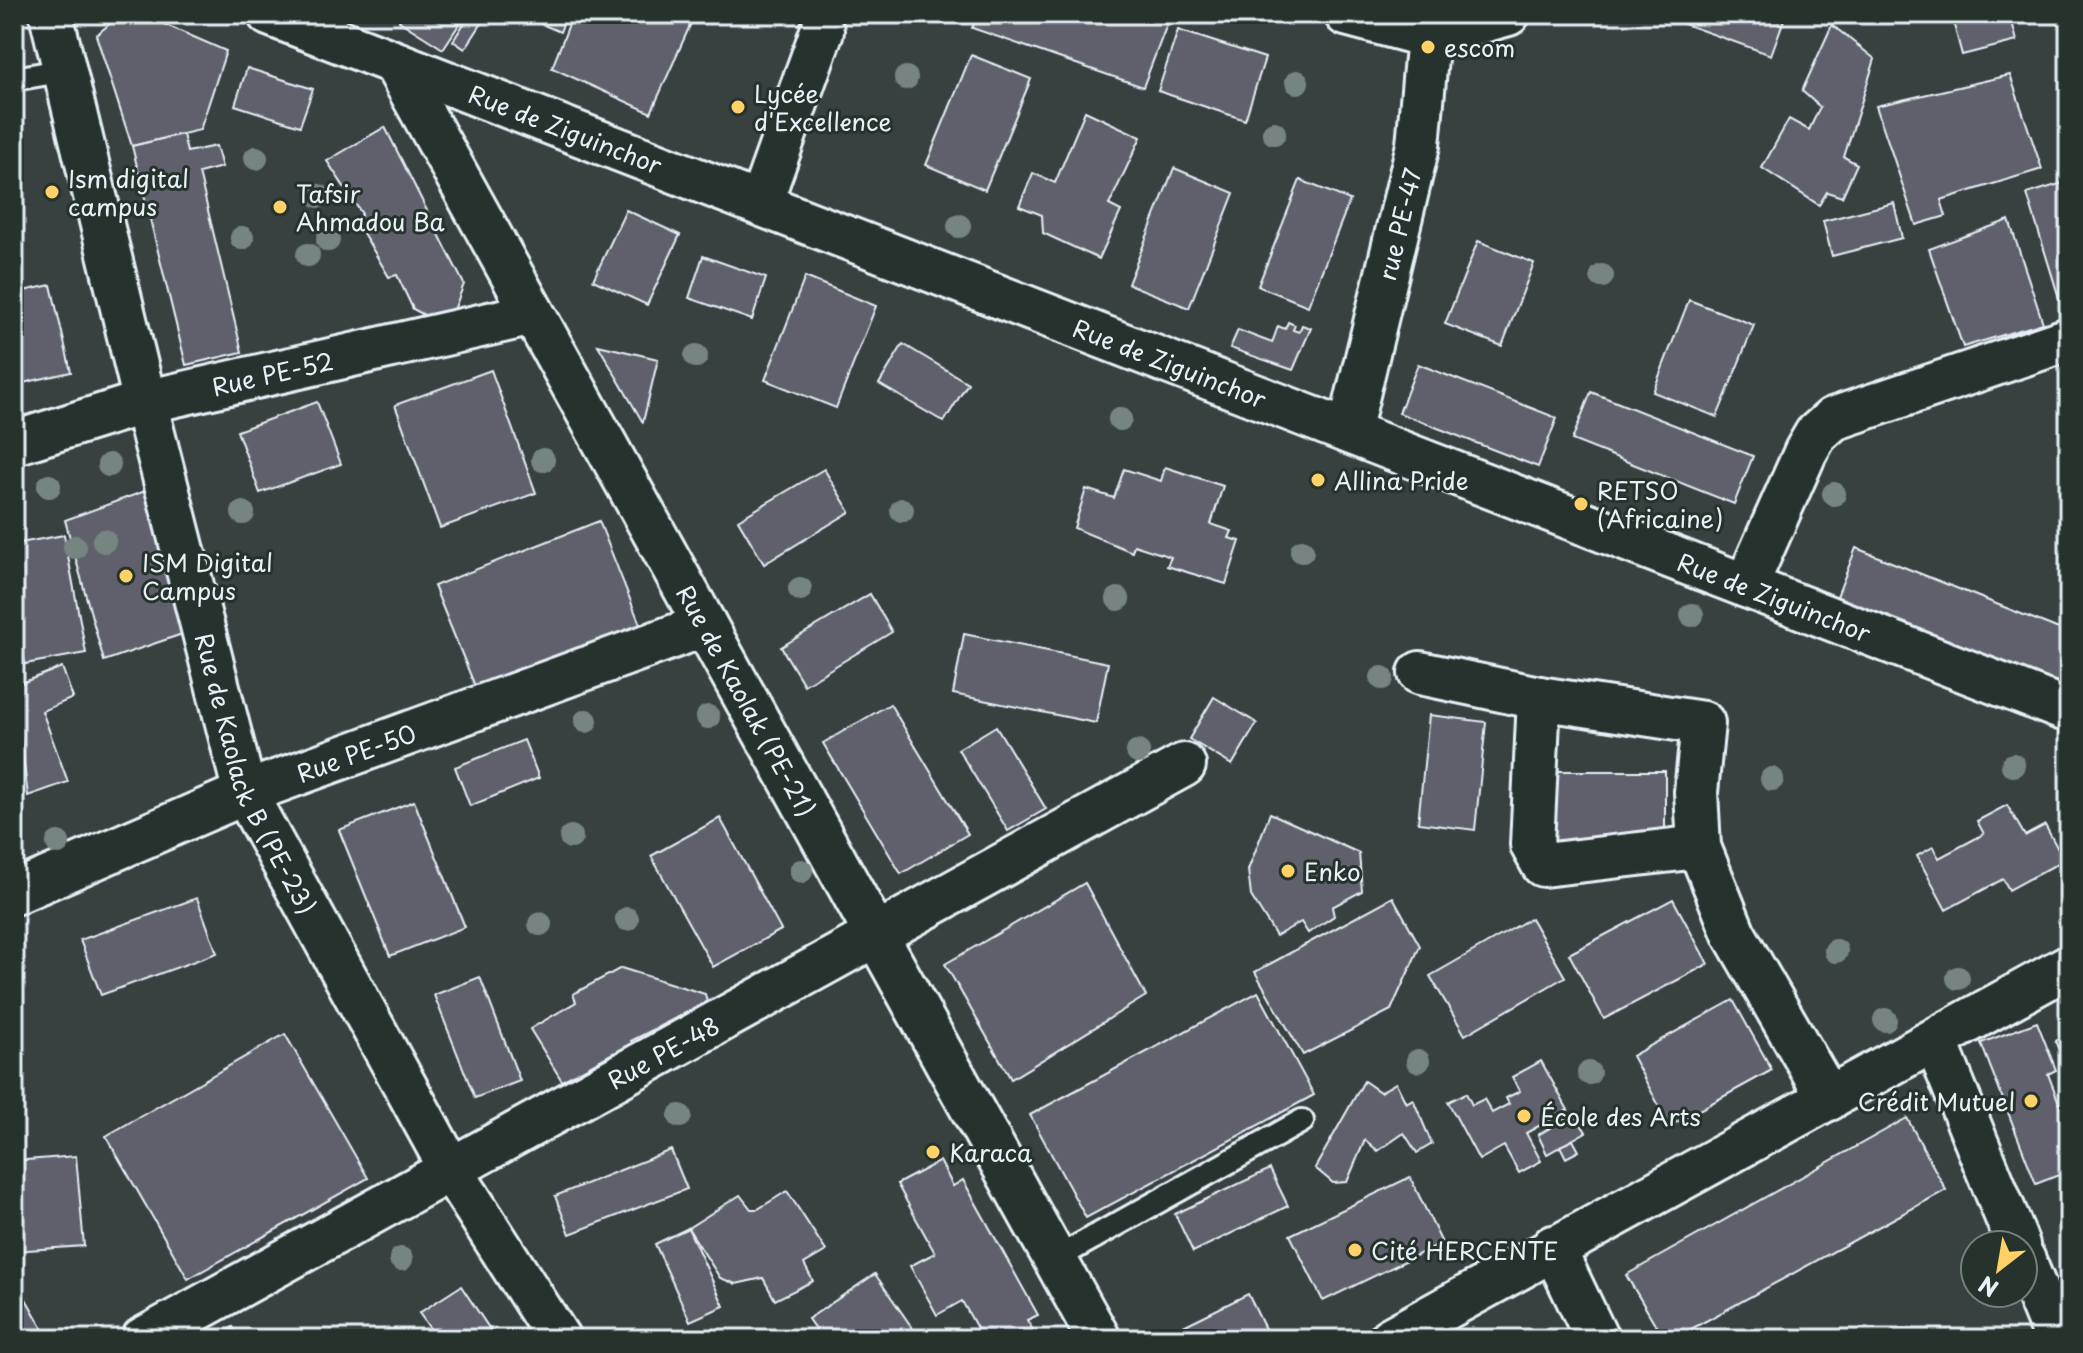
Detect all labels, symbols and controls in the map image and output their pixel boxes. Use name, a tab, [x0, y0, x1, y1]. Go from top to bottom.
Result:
place label: escom	[1444, 29, 1515, 65]
marker: escom	[1419, 38, 1437, 56]
street label: Rue de Ziguinchor	[464, 75, 668, 183]
place label: Lycée d'Excellence	[754, 75, 892, 139]
marker: Lycée d'Excellence	[729, 98, 747, 116]
place label: Ism digital campus	[68, 160, 189, 224]
street label: rue PE-47	[1368, 164, 1430, 284]
place label: Tafsir Ahmadou Ba	[296, 175, 445, 239]
marker: Ism digital campus	[43, 183, 61, 201]
marker: Tafsir Ahmadou Ba	[271, 198, 289, 216]
street label: Rue de Ziguinchor	[1068, 309, 1272, 417]
street label: Rue PE-52	[208, 342, 337, 404]
place label: Allina Pride	[1334, 462, 1468, 498]
marker: Allina Pride	[1309, 471, 1327, 489]
place label: RETSO (Africaine)	[1597, 472, 1723, 536]
marker: RETSO (Africaine)	[1572, 495, 1590, 513]
street label: Rue de Ziguinchor	[1672, 543, 1877, 651]
place label: ISM Digital Campus	[142, 544, 273, 608]
marker: ISM Digital Campus	[117, 567, 135, 585]
street label: Rue de Kaolak (PE-21)	[668, 578, 825, 823]
street label: Rue de Kaolack B (PE-23)	[187, 629, 326, 920]
street label: Rue PE-50	[291, 714, 421, 791]
place label: Enko	[1304, 853, 1361, 889]
marker: Enko	[1279, 862, 1297, 880]
street label: Rue PE-48	[601, 1007, 726, 1098]
place label: Crédit Mutuel	[1858, 1083, 2015, 1119]
marker: Crédit Mutuel	[2022, 1092, 2040, 1110]
place label: École des Arts	[1540, 1098, 1701, 1134]
marker: École des Arts	[1515, 1107, 1533, 1125]
place label: Karaca	[949, 1134, 1032, 1170]
marker: Karaca	[924, 1143, 942, 1161]
north arrow	[1959, 1229, 2039, 1309]
place label: Cité HERCENTE	[1371, 1232, 1559, 1268]
marker: Cité HERCENTE	[1346, 1241, 1364, 1259]
text: N	[1972, 1269, 2004, 1306]

